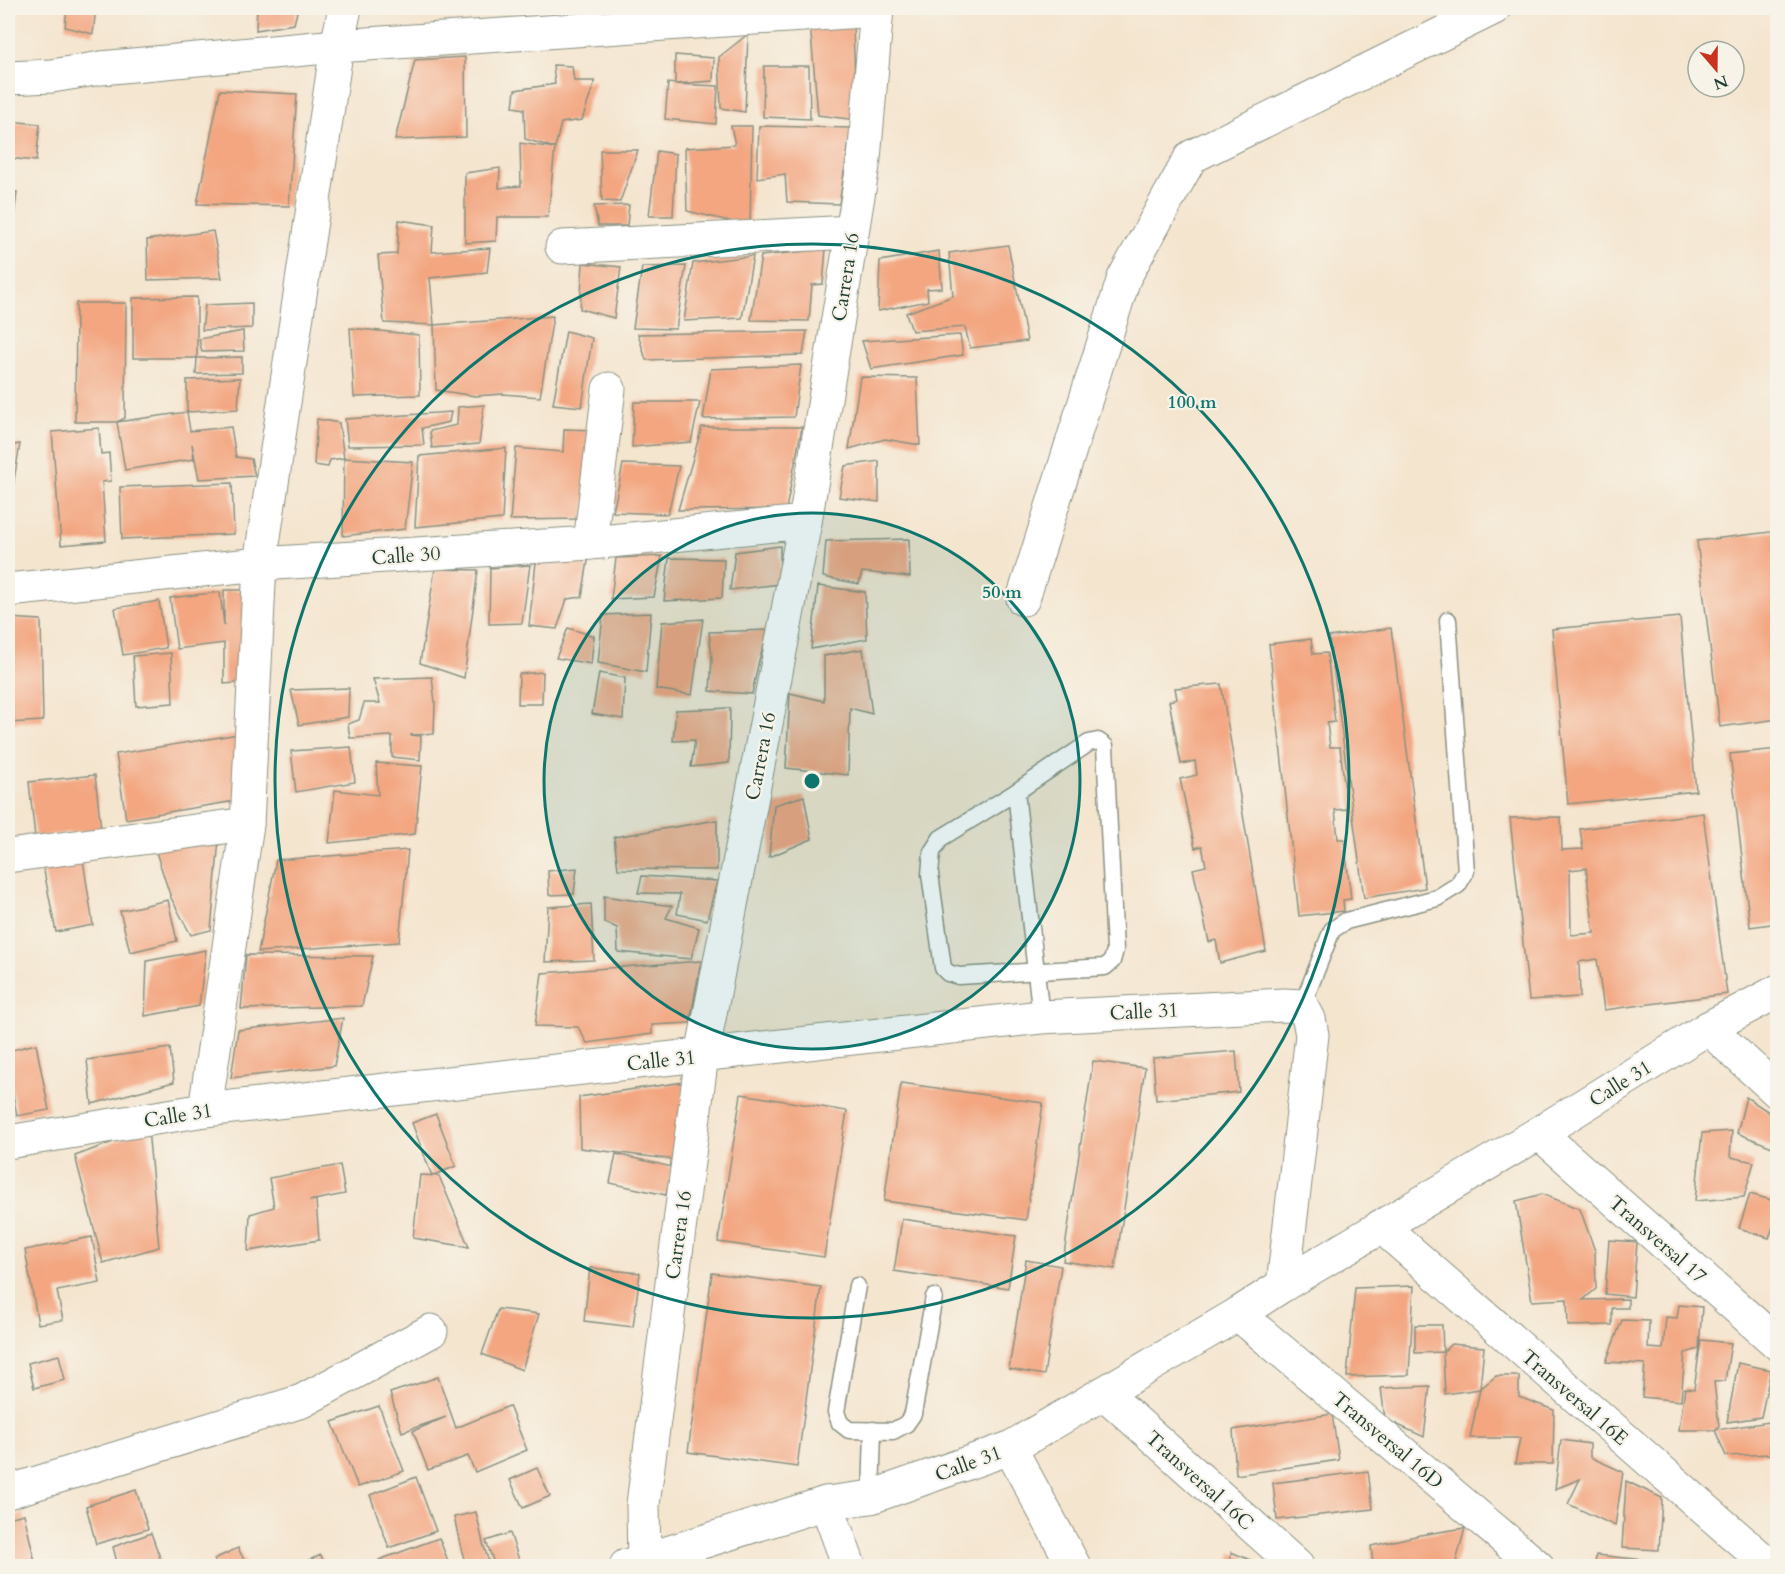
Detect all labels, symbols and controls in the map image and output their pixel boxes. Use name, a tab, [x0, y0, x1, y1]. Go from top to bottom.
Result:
north arrow	[1686, 39, 1746, 99]
text: N	[1710, 69, 1731, 95]
street label: Carrera 16	[825, 231, 866, 323]
text: 100 m	[1167, 390, 1217, 415]
street label: Calle 30	[371, 540, 441, 571]
text: 50 m	[982, 580, 1022, 605]
street label: Carrera 16	[739, 710, 782, 803]
centre of rings	[802, 771, 822, 791]
street label: Calle 31	[1109, 996, 1179, 1027]
street label: Calle 31	[625, 1043, 697, 1078]
street label: Calle 31	[1584, 1054, 1657, 1113]
street label: Calle 31	[142, 1097, 214, 1134]
street label: Carrera 16	[659, 1189, 698, 1281]
street label: Transversal 17	[1603, 1189, 1712, 1289]
street label: Transversal 16E	[1515, 1343, 1634, 1451]
street label: Transversal 16D	[1326, 1386, 1449, 1495]
street label: Transversal 16C	[1140, 1425, 1260, 1536]
street label: Calle 31	[931, 1439, 1005, 1488]

